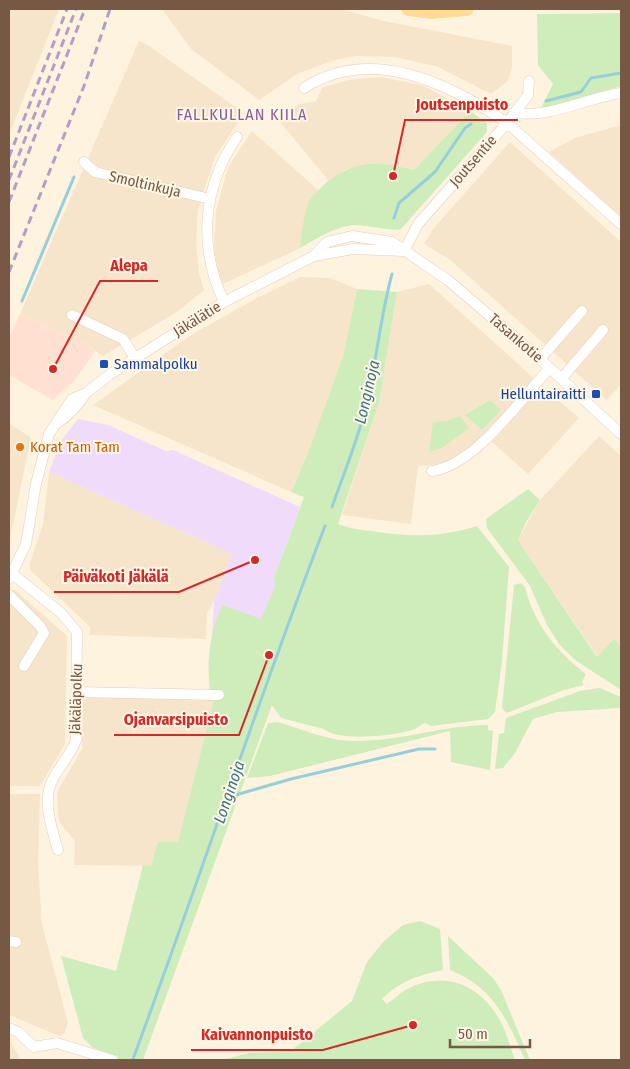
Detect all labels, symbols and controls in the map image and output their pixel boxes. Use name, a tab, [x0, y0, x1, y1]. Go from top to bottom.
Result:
callout: Joutsenpuisto	[405, 89, 518, 120]
text: Joutsenpuisto	[415, 95, 509, 114]
district label: FALLKULLAN KIILA	[177, 105, 307, 124]
street label: Joutsentie	[446, 131, 500, 191]
street label: Smoltinkuja	[107, 167, 183, 201]
callout: Alepa	[100, 250, 158, 281]
text: Alepa	[109, 256, 148, 275]
street label: Jäkälätie	[170, 297, 224, 341]
street label: Tasankotie	[485, 310, 547, 366]
place label: Sammalpolku	[114, 355, 198, 373]
marker: Sammalpolku	[98, 358, 110, 370]
water label: Longinoja	[350, 358, 384, 426]
place label: Helluntairaitti	[500, 385, 586, 403]
marker: Helluntairaitti	[590, 388, 602, 400]
place label: Korat Tam Tam	[30, 438, 120, 456]
marker: Korat Tam Tam	[14, 441, 26, 453]
callout: Päiväkoti Jäkälä	[54, 561, 179, 592]
text: Päiväkoti Jäkälä	[63, 567, 169, 586]
street label: Jäkäläpolku	[66, 663, 86, 735]
callout: Ojanvarsipuisto	[114, 704, 239, 735]
text: Ojanvarsipuisto	[124, 710, 229, 729]
water label: Longinoja	[209, 758, 249, 826]
scale bar	[450, 1016, 530, 1048]
callout: Kaivannonpuisto	[191, 1019, 323, 1050]
text: Kaivannonpuisto	[201, 1025, 314, 1044]
text: 50 m	[458, 1025, 488, 1043]

